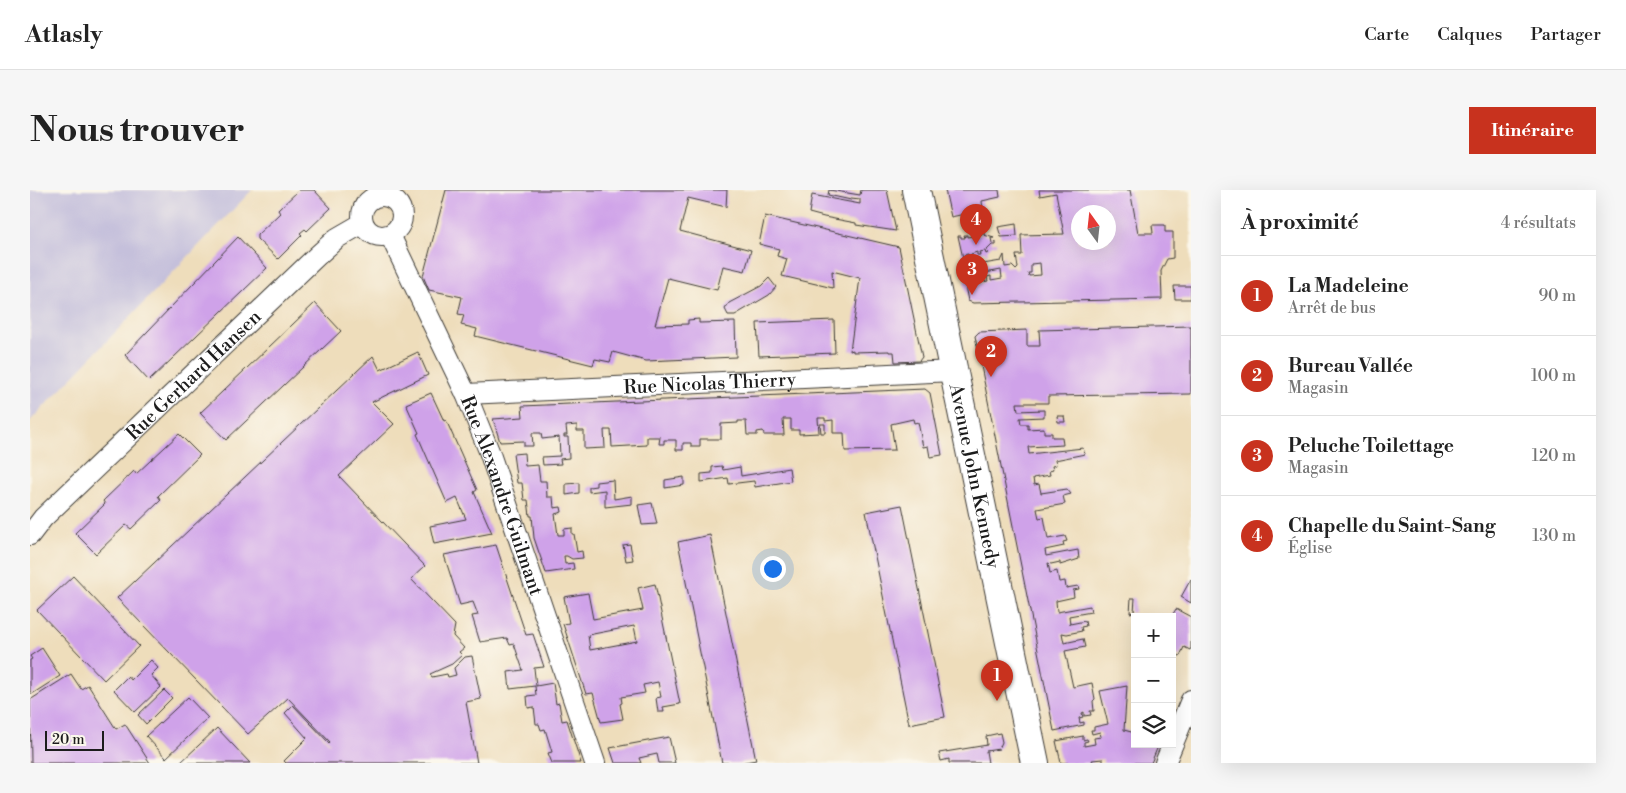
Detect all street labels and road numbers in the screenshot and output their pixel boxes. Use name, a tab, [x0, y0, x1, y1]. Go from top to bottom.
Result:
street label: Rue Gerhard Hansen	[121, 305, 266, 446]
street label: Rue Nicolas Thierry	[623, 367, 797, 400]
street label: Avenue John Kennedy	[943, 381, 1005, 571]
street label: Rue Alexandre Guilmant	[455, 392, 548, 599]

